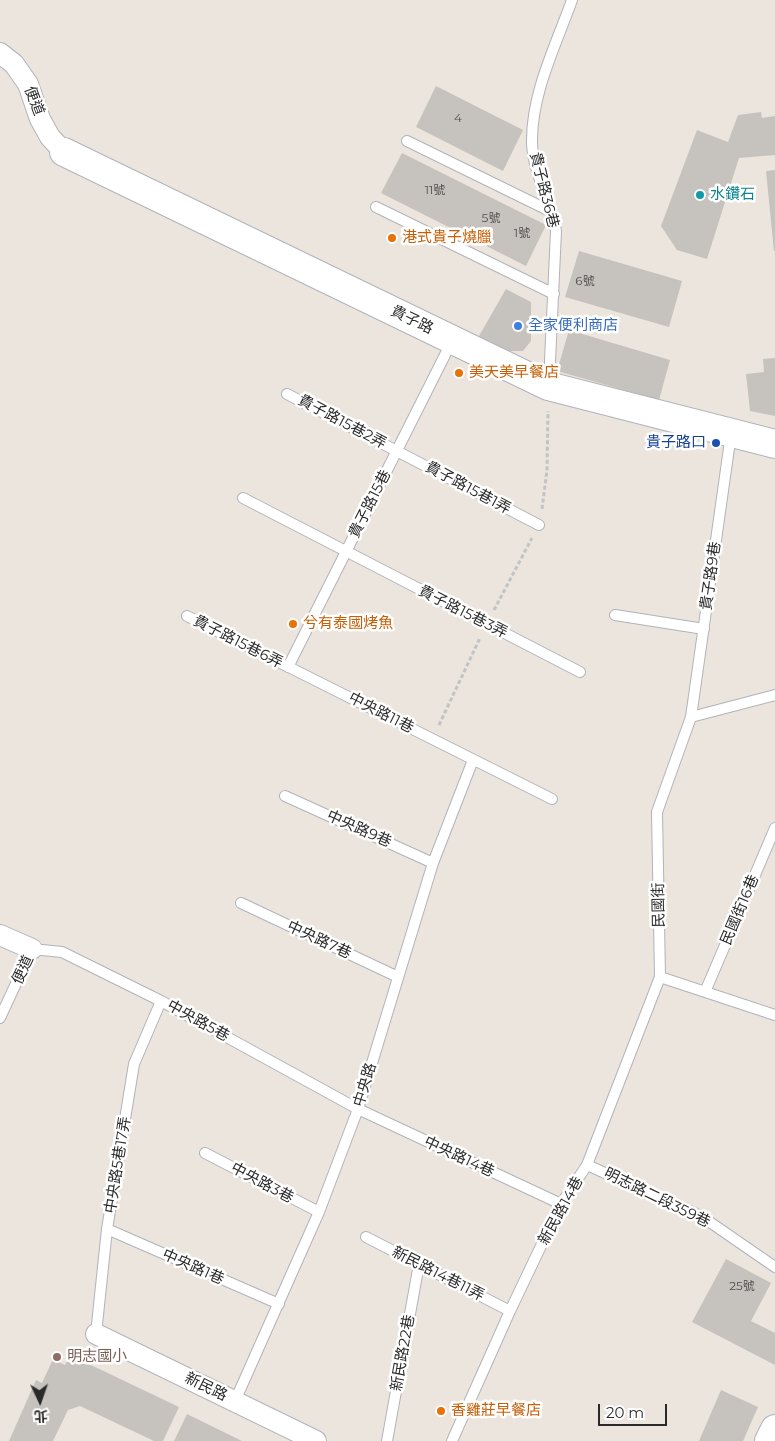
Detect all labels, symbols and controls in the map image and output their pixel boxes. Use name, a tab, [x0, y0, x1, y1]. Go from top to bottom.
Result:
street label: 便道	[20, 84, 48, 118]
house number: 4	[454, 111, 462, 125]
street label: 貴子路36巷	[526, 150, 562, 230]
house number: 11號	[425, 183, 445, 197]
place label: 水鑽石	[710, 186, 755, 204]
marker: 水鑽石	[694, 189, 706, 201]
house number: 5號	[482, 211, 500, 225]
house number: 1號	[514, 226, 530, 240]
place label: 港式貴子燒臘	[402, 229, 492, 247]
marker: 港式貴子燒臘	[386, 232, 398, 244]
house number: 6號	[575, 274, 595, 288]
street label: 貴子路	[388, 302, 436, 338]
place label: 全家便利商店	[528, 317, 618, 335]
marker: 全家便利商店	[512, 320, 524, 332]
place label: 美天美早餐店	[469, 364, 559, 382]
marker: 美天美早餐店	[453, 367, 465, 379]
street label: 貴子路15巷2弄	[295, 391, 389, 453]
place label: 貴子路口	[646, 434, 706, 452]
marker: 貴子路口	[710, 437, 722, 449]
street label: 貴子路15巷1弄	[422, 458, 514, 518]
street label: 貴子路15巷	[345, 467, 395, 541]
street label: 貴子路9巷	[697, 541, 725, 611]
street label: 貴子路15巷3弄	[416, 582, 510, 642]
street label: 貴子路15巷6弄	[190, 612, 286, 672]
place label: 兮有泰國烤魚	[303, 615, 393, 633]
marker: 兮有泰國烤魚	[287, 618, 299, 630]
street label: 中央路11巷	[345, 689, 417, 737]
street label: 中央路9巷	[324, 807, 394, 851]
street label: 民國街16巷	[717, 872, 763, 948]
street label: 民國街	[650, 882, 668, 928]
street label: 中央路7巷	[284, 917, 354, 963]
street label: 便道	[9, 953, 37, 987]
street label: 中央路5巷	[164, 997, 232, 1045]
street label: 中央路	[350, 1061, 380, 1109]
street label: 中央路5巷17弄	[101, 1115, 135, 1215]
street label: 中央路14巷	[421, 1133, 497, 1181]
street label: 中央路3巷	[228, 1159, 296, 1207]
street label: 明志路二段359巷	[601, 1164, 713, 1232]
street label: 新民路14巷	[535, 1174, 587, 1248]
street label: 新民路14巷11弄	[389, 1243, 487, 1305]
street label: 中央路1巷	[159, 1245, 227, 1289]
house number: 25號	[729, 1279, 755, 1293]
street label: 新民路22巷	[387, 1314, 419, 1392]
place label: 明志國小	[67, 1348, 127, 1366]
marker: 明志國小	[51, 1351, 63, 1363]
street label: 新民路	[182, 1369, 230, 1405]
north arrow	[15, 1376, 65, 1426]
scale bar	[600, 1394, 669, 1426]
place label: 香雞莊早餐店	[451, 1402, 541, 1420]
text: 20 m	[606, 1403, 644, 1422]
marker: 香雞莊早餐店	[435, 1405, 447, 1417]
text: 北	[33, 1407, 48, 1425]

